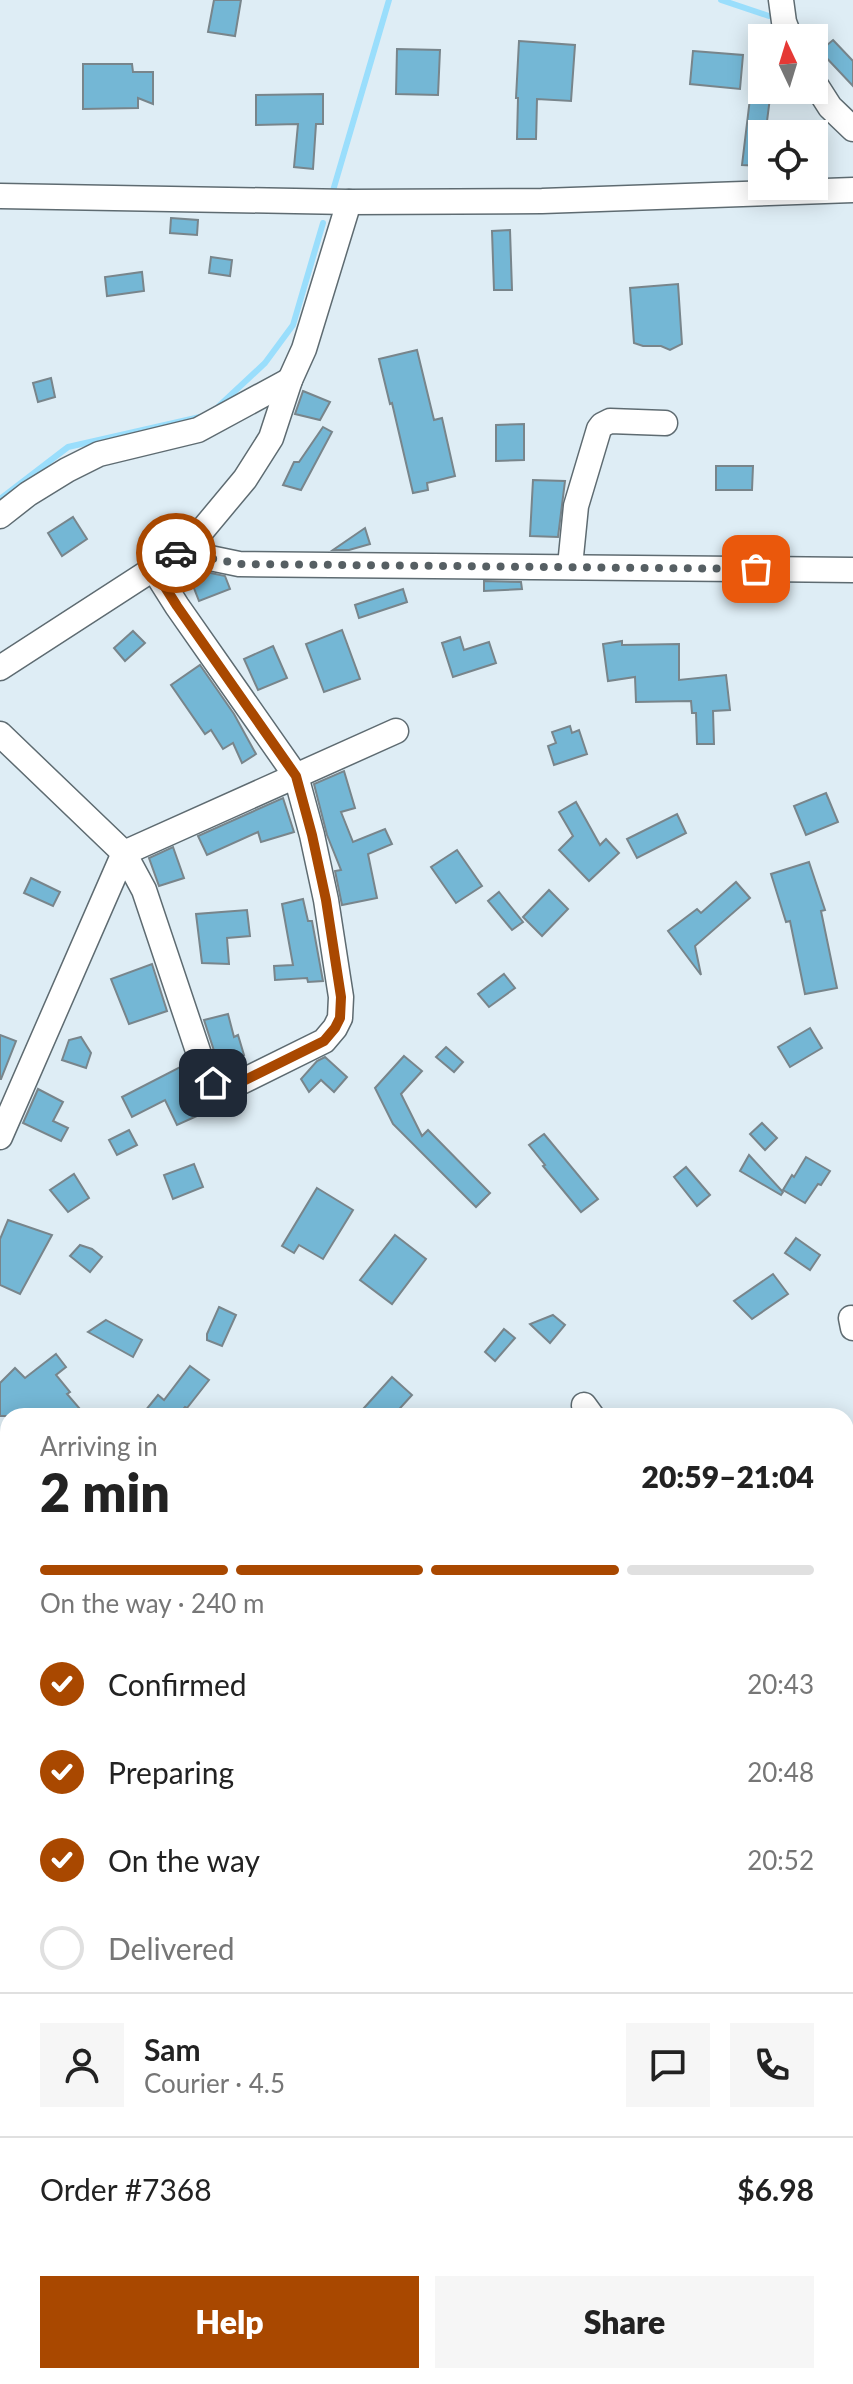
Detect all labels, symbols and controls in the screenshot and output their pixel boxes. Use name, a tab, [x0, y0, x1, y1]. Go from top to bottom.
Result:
north arrow	[748, 24, 828, 104]
map controls	[748, 24, 828, 200]
button: locate	[748, 120, 828, 200]
courier	[136, 513, 216, 593]
icon: car	[154, 531, 198, 575]
pin	[722, 535, 790, 603]
icon: bag	[734, 547, 778, 591]
pin	[179, 1049, 247, 1117]
icon: home	[191, 1061, 235, 1105]
text: Arriving in	[40, 1430, 158, 1462]
text: 20:59–21:04	[641, 1458, 814, 1494]
text: 2 min	[40, 1461, 170, 1523]
text: On the way · 240 m	[40, 1587, 264, 1619]
icon: check	[40, 1662, 84, 1706]
text: Confirmed	[108, 1666, 247, 1702]
text: 20:43	[747, 1668, 814, 1700]
icon: check	[40, 1750, 84, 1794]
text: Preparing	[108, 1754, 234, 1790]
text: 20:48	[747, 1756, 814, 1788]
icon: check	[40, 1838, 84, 1882]
text: On the way	[108, 1842, 260, 1878]
text: 20:52	[747, 1844, 814, 1876]
text: Delivered	[108, 1930, 235, 1966]
button: person	[40, 2023, 124, 2107]
button: chat	[626, 2023, 710, 2107]
button: phone	[730, 2023, 814, 2107]
text: Sam	[144, 2031, 201, 2067]
text: Courier · 4.5	[144, 2067, 285, 2099]
text: Order #7368	[40, 2171, 212, 2207]
text: $6.98	[737, 2171, 814, 2207]
button: Help	[40, 2276, 419, 2368]
button: Share	[435, 2276, 814, 2368]

